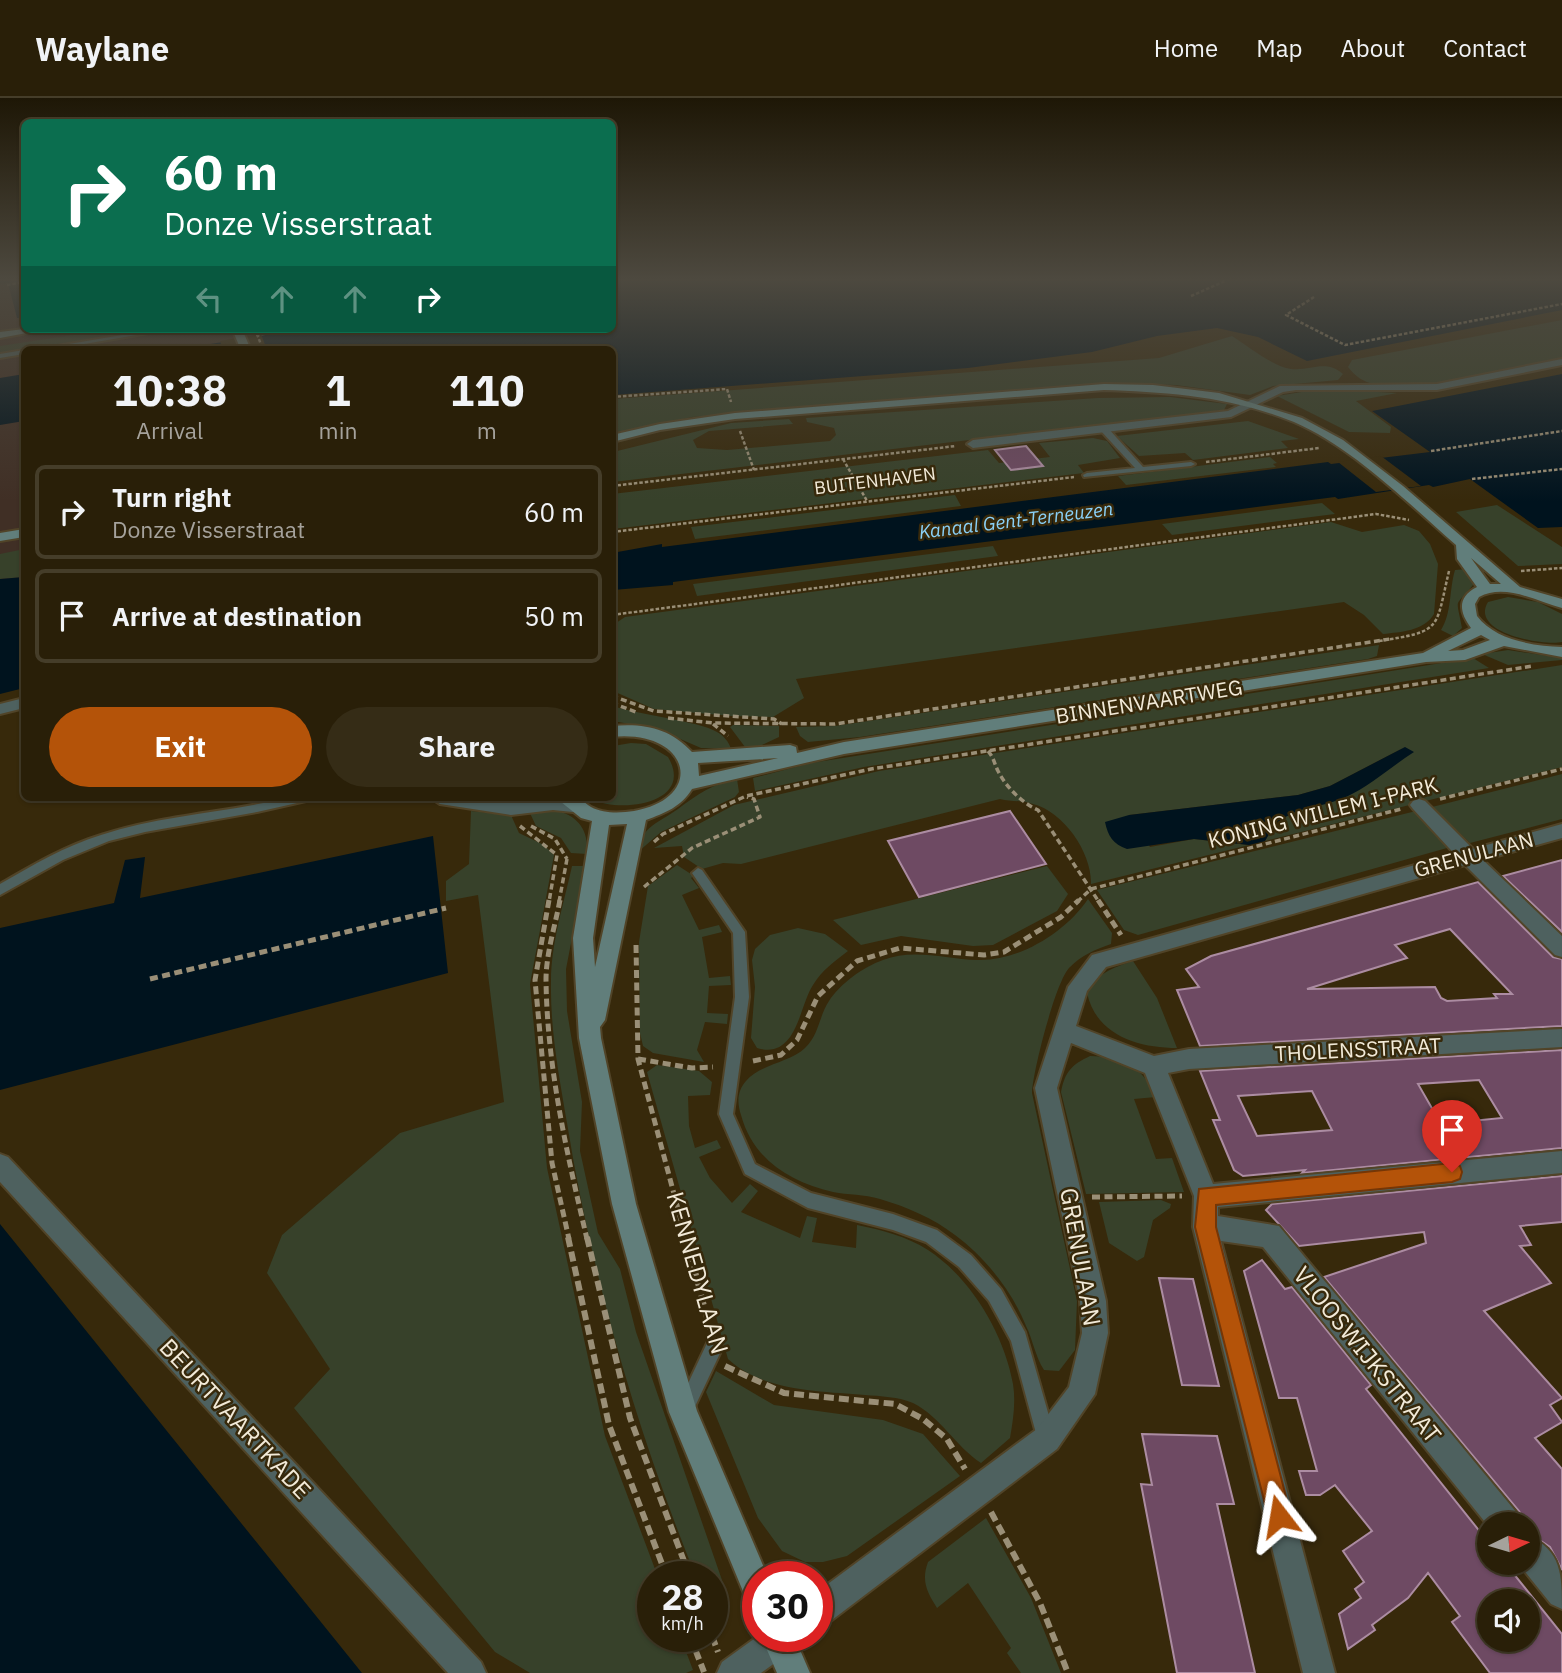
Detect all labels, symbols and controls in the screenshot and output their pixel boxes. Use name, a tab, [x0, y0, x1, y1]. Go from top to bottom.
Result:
text: Waylane	[35, 27, 169, 70]
text: Home	[1154, 32, 1218, 64]
text: Map	[1256, 32, 1302, 64]
text: About	[1340, 32, 1405, 64]
text: Contact	[1443, 32, 1527, 64]
text: 60 m	[164, 140, 278, 203]
icon: right	[49, 147, 140, 238]
text: Donze Visserstraat	[164, 202, 433, 244]
icon: left	[190, 280, 228, 318]
icon: ahead	[263, 280, 301, 318]
icon: ahead	[336, 280, 374, 318]
icon: right	[409, 280, 447, 318]
text: 10:38	[112, 363, 227, 418]
text: 1	[325, 363, 351, 418]
text: 110	[449, 363, 525, 418]
text: Arrival	[136, 415, 203, 445]
text: min	[319, 415, 357, 445]
text: m	[477, 415, 497, 445]
street label: BUITENHAVEN	[813, 462, 937, 499]
text: Turn right	[112, 480, 231, 514]
icon: right	[53, 493, 91, 531]
text: 60 m	[524, 495, 584, 529]
water label: Kanaal Gent-Terneuzen	[917, 496, 1115, 544]
text: Donze Visserstraat	[112, 514, 305, 544]
icon: arrive	[53, 597, 91, 635]
text: Arrive at destination	[112, 599, 362, 633]
text: 50 m	[524, 599, 584, 633]
street label: BINNENVAARTWEG	[1053, 672, 1244, 730]
button: Exit	[49, 707, 312, 787]
button: Share	[326, 707, 588, 787]
street label: KONING WILLEM I-PARK	[1205, 770, 1441, 854]
street label: GRENULAAN	[1411, 825, 1536, 883]
street label: THOLENSSTRAAT	[1274, 1031, 1442, 1067]
pin	[1422, 1100, 1482, 1172]
icon: arrive	[1433, 1111, 1471, 1149]
street label: GRENULAAN	[1053, 1185, 1109, 1328]
street label: KENNEDYLAAN	[660, 1188, 736, 1358]
street label: VLOOSWIJKSTRAAT	[1287, 1259, 1449, 1449]
street label: BEURTVAARTKADE	[153, 1331, 319, 1505]
position arrow	[1242, 1479, 1316, 1553]
north arrow	[1477, 1512, 1540, 1575]
map controls	[1477, 1512, 1540, 1652]
speed limit sign: 30	[742, 1561, 833, 1652]
text: 28	[661, 1574, 704, 1620]
button: sound	[1477, 1589, 1540, 1652]
text: km/h	[661, 1612, 704, 1635]

